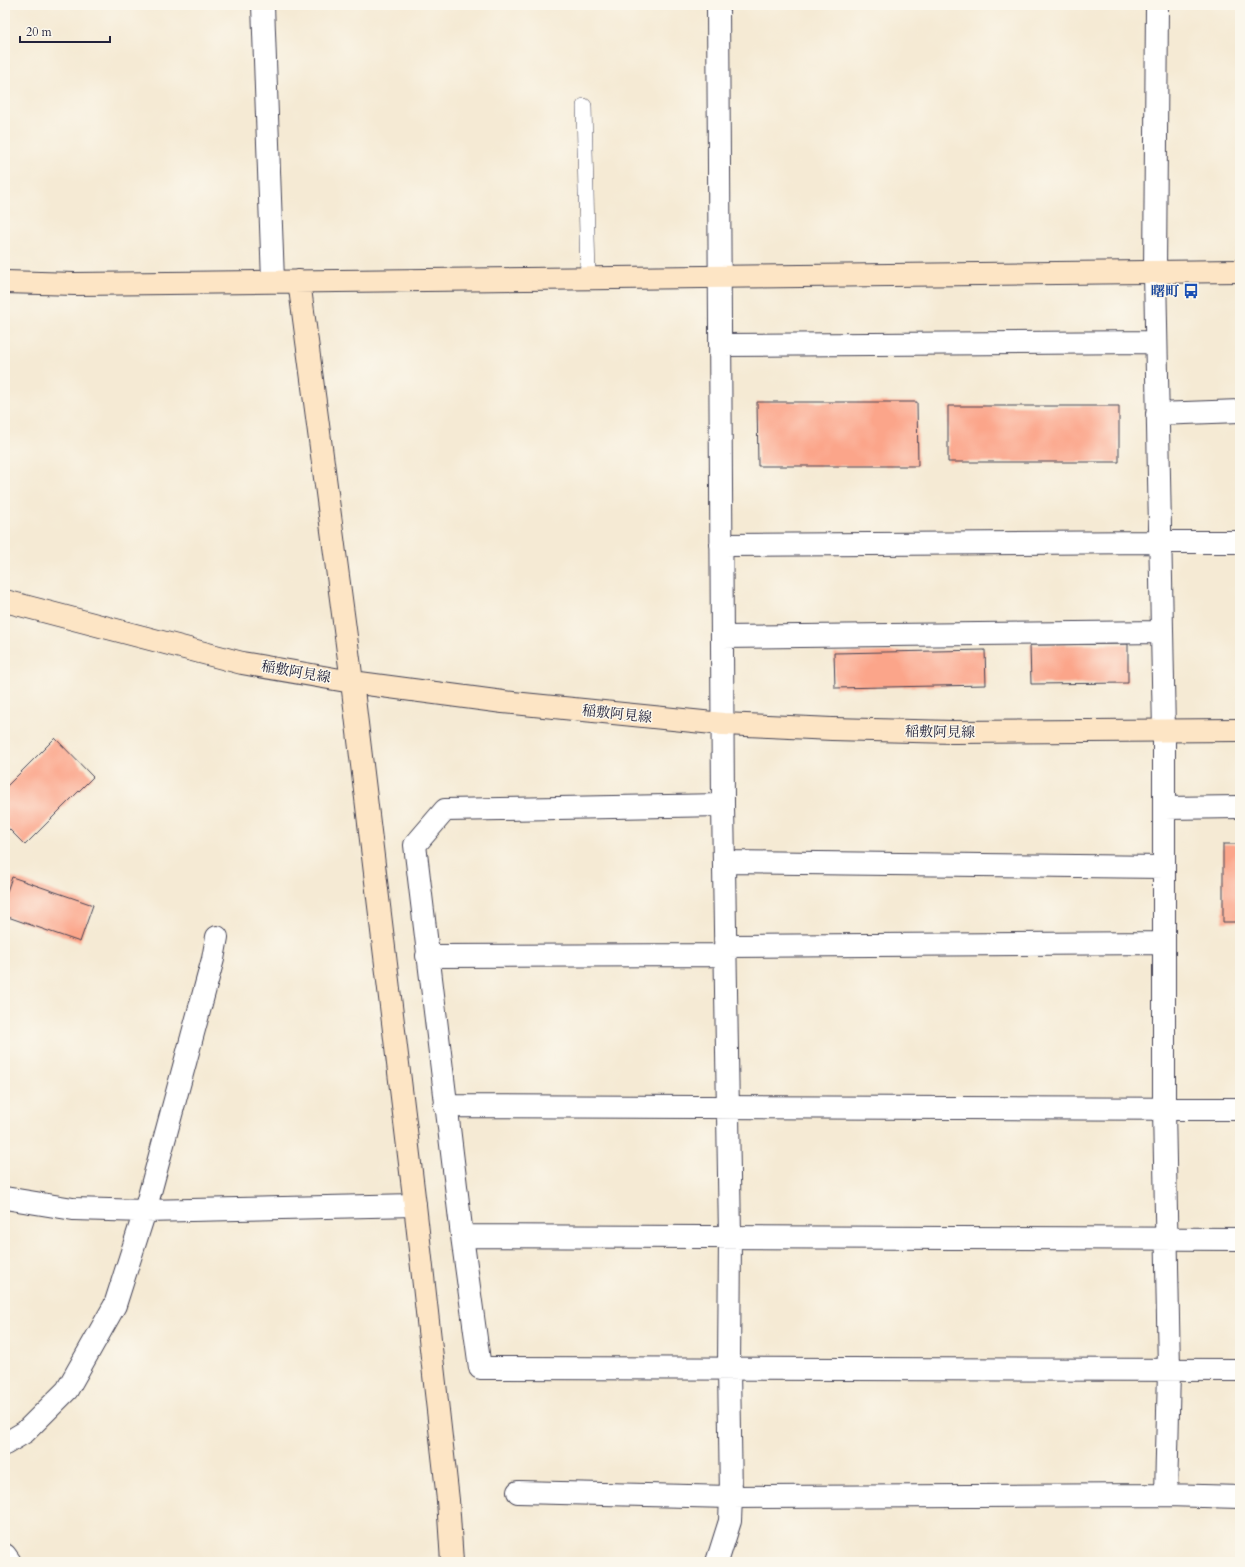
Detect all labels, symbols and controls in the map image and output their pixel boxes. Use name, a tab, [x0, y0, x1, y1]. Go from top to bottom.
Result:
scale bar	[20, 18, 110, 44]
text: 20 m	[26, 24, 53, 40]
place label: 曙町	[1151, 282, 1180, 301]
bus stop icon: 曙町	[1182, 282, 1200, 300]
street label: 稲敷阿見線	[260, 657, 332, 687]
street label: 稲敷阿見線	[581, 701, 653, 727]
street label: 稲敷阿見線	[905, 722, 975, 742]

